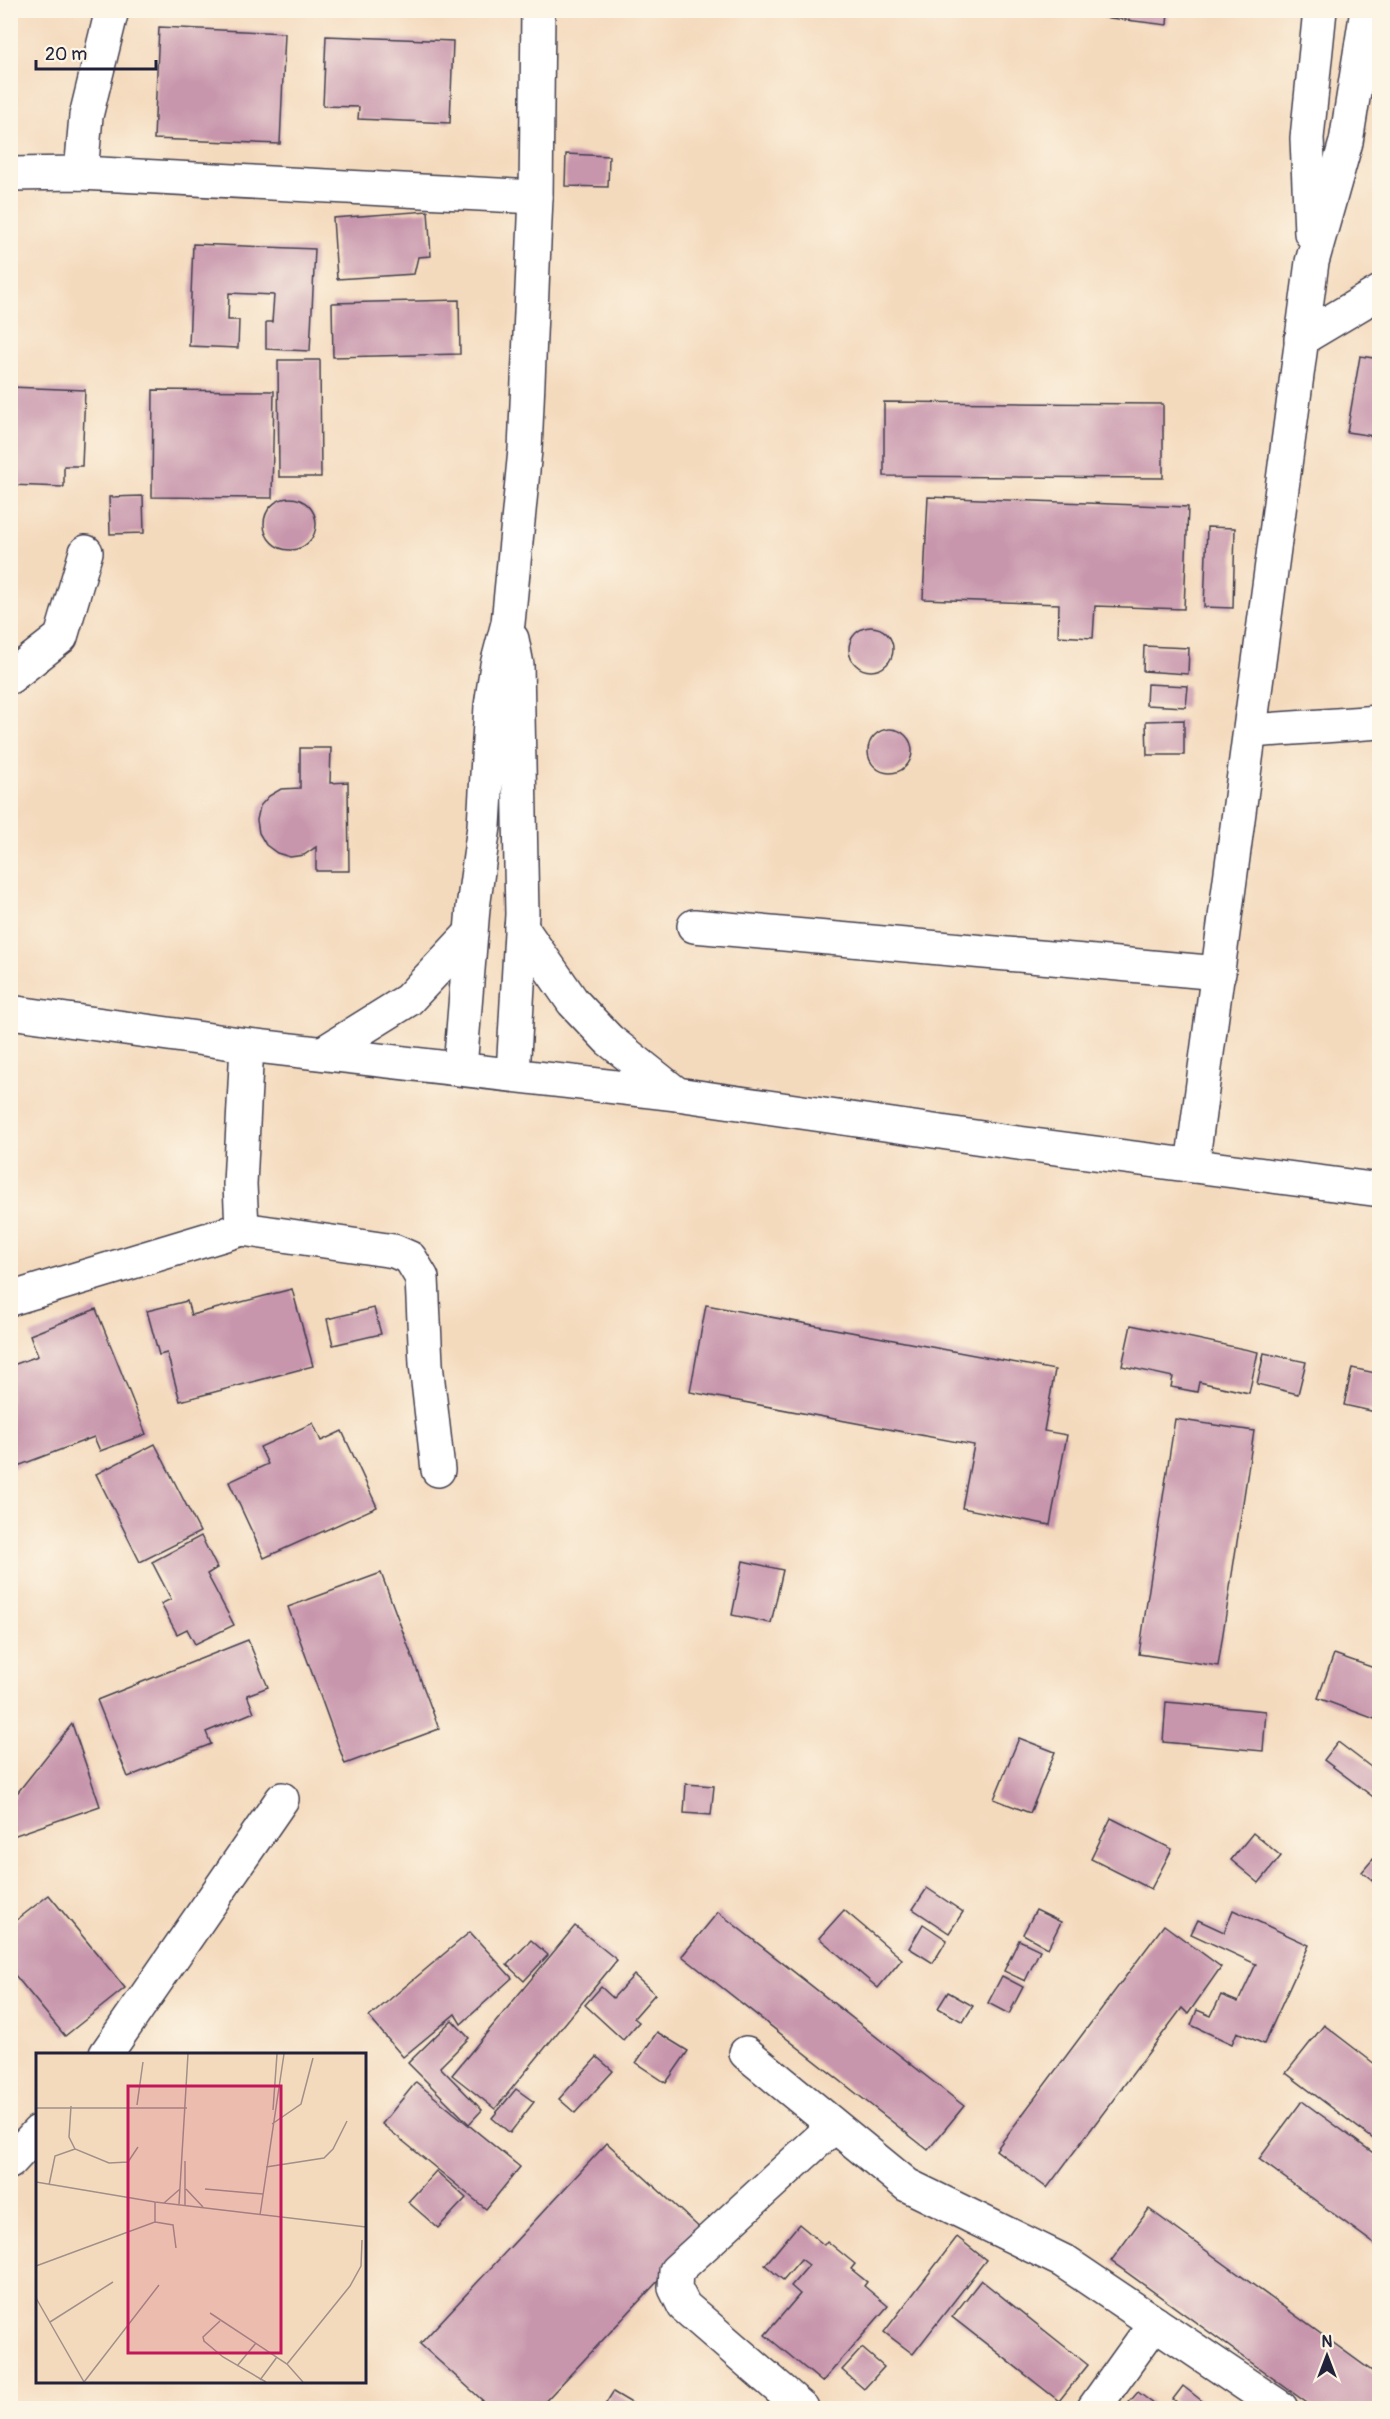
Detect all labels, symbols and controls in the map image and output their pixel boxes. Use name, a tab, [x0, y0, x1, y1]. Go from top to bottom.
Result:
scale bar	[36, 33, 156, 71]
text: 20 m	[45, 43, 87, 66]
inset map	[36, 2053, 366, 2383]
north arrow	[1297, 2326, 1357, 2386]
text: N	[1322, 2332, 1333, 2352]

